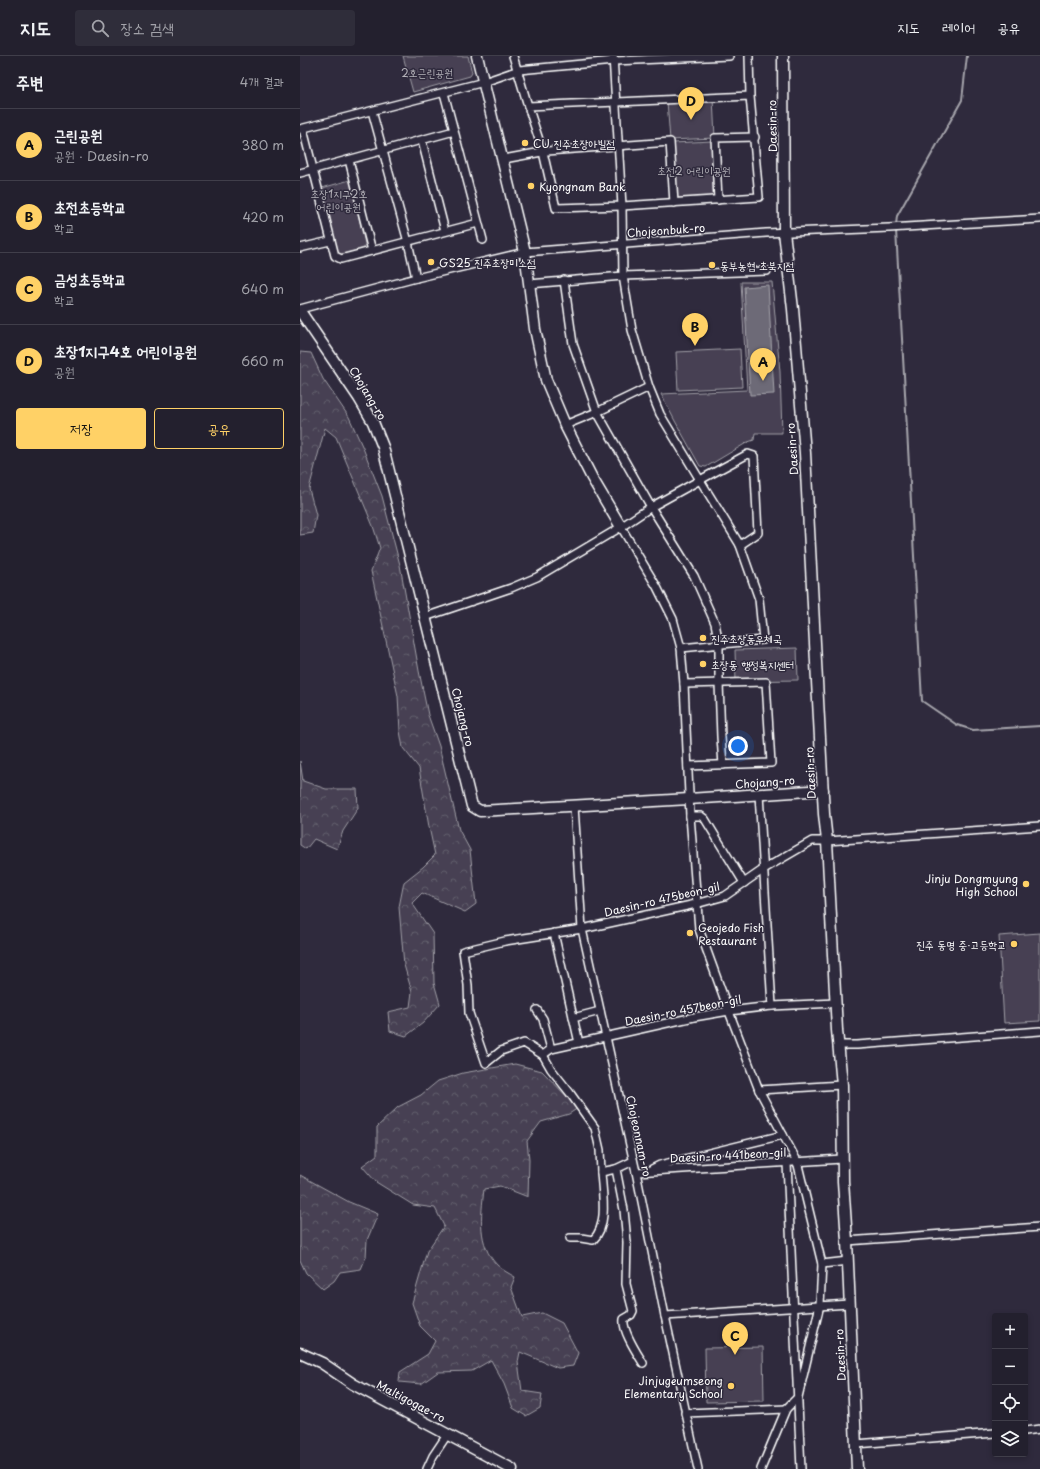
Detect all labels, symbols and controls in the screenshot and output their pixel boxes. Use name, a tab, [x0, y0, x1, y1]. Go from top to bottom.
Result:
search box	[75, 10, 355, 46]
text: 지도	[20, 13, 51, 41]
text: 장소 검색	[121, 16, 174, 39]
icon: search	[89, 17, 111, 39]
text: 지도	[897, 17, 920, 38]
text: 레이어	[942, 17, 975, 38]
text: 공유	[997, 17, 1020, 38]
park label: 2호근린공원	[401, 64, 453, 81]
text: 주변	[16, 69, 43, 95]
text: 4개 결과	[240, 72, 284, 91]
pin: D	[678, 87, 704, 120]
street label: Daesin-ro	[763, 100, 781, 152]
text: 근린공원	[54, 123, 102, 146]
text: A	[24, 135, 34, 154]
text: 380 m	[241, 135, 284, 154]
place label: CU 진주초장아빌점	[533, 135, 615, 152]
marker: CU 진주초장아빌점	[520, 138, 530, 148]
text: 공원 · Daesin-ro	[54, 146, 149, 165]
park label: 초전2 어린이공원	[657, 162, 731, 179]
place label: Kyongnam Bank	[539, 178, 626, 195]
marker: Kyongnam Bank	[526, 181, 536, 191]
park label: 초장1지구2호 어린이공원	[311, 185, 368, 215]
text: 초전초등학교	[54, 195, 126, 218]
text: B	[25, 207, 33, 226]
text: 420 m	[242, 207, 284, 226]
text: 학교	[54, 218, 75, 237]
street label: Chojeonbuk-ro	[626, 219, 706, 241]
place label: GS25 진주초장미소점	[439, 254, 536, 271]
marker: GS25 진주초장미소점	[426, 257, 436, 267]
place label: 동부농협 초북지점	[720, 257, 795, 274]
marker: 동부농협 초북지점	[707, 260, 717, 270]
text: 금성초등학교	[54, 267, 126, 290]
text: C	[24, 279, 34, 298]
text: 640 m	[241, 279, 284, 298]
text: 학교	[54, 290, 75, 309]
pin: B	[682, 313, 708, 346]
text: 초장1지구4호 어린이공원	[54, 339, 197, 362]
pin: A	[750, 348, 776, 381]
text: D	[24, 351, 34, 370]
text: 660 m	[241, 351, 284, 370]
text: 공원	[54, 362, 75, 381]
street label: Chojang-ro	[345, 363, 391, 423]
button: 저장	[16, 408, 146, 449]
button: 공유	[154, 408, 284, 449]
street label: Daesin-ro	[782, 422, 802, 476]
place label: 진주초장동우체국	[711, 630, 782, 647]
marker: 진주초장동우체국	[698, 633, 708, 643]
place label: 초장동 행정복지센터	[711, 656, 794, 673]
marker: 초장동 행정복지센터	[698, 659, 708, 669]
street label: Chojang-ro	[448, 686, 478, 748]
your location	[728, 736, 748, 756]
street label: Daesin-ro	[800, 746, 820, 800]
street label: Chojang-ro	[735, 771, 795, 793]
place label: Jinju Dongmyung High School	[925, 870, 1018, 900]
street label: Daesin-ro 475beon-gil	[602, 877, 722, 921]
marker: Jinju Dongmyung High School	[1021, 879, 1031, 889]
place label: Geojedo Fish Restaurant	[698, 919, 764, 949]
marker: Geojedo Fish Restaurant	[685, 928, 695, 938]
place label: 진주 동명 중·고등학교	[916, 936, 1006, 953]
marker: 진주 동명 중·고등학교	[1009, 939, 1019, 949]
street label: Daesin-ro 457beon-gil	[623, 990, 743, 1030]
street label: Chojeonnam-ro	[622, 1094, 656, 1178]
street label: Daesin-ro 441beon-gil	[669, 1143, 787, 1167]
map controls	[992, 1313, 1028, 1457]
button: +	[992, 1313, 1028, 1349]
pin: C	[722, 1322, 748, 1355]
street label: Daesin-ro	[830, 1328, 850, 1382]
button: −	[992, 1349, 1028, 1385]
place label: Jinjugeumseong Elementary School	[624, 1372, 723, 1402]
street label: Maltigogae-ro	[374, 1376, 448, 1426]
marker: Jinjugeumseong Elementary School	[726, 1381, 736, 1391]
button: locate	[992, 1385, 1028, 1421]
button: layers	[992, 1421, 1028, 1457]

